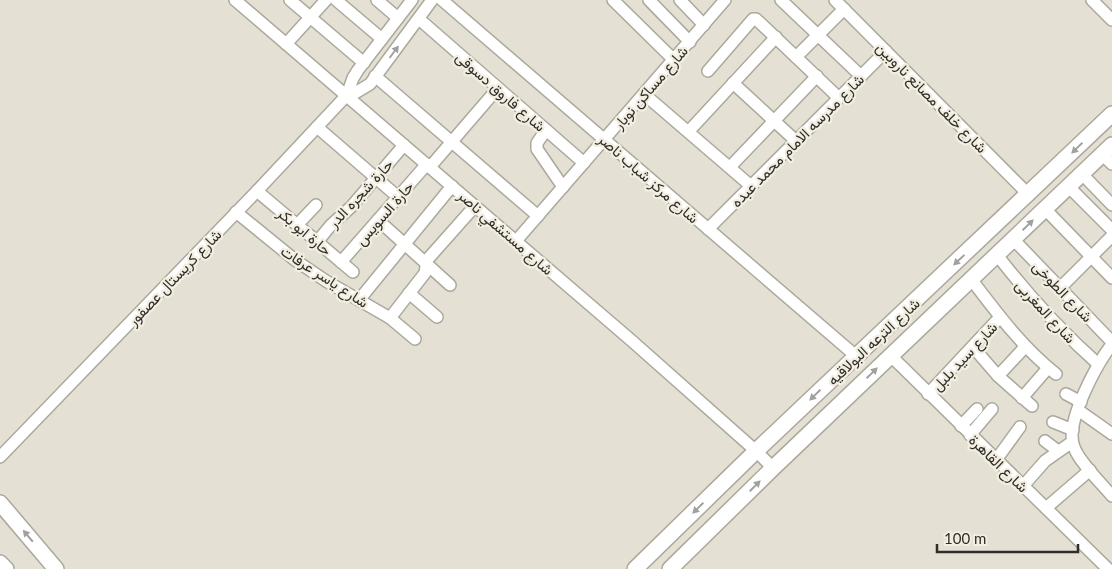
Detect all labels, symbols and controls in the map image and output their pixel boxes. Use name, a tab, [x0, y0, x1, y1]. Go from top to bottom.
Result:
street label: شارع خلف مصانع ناروبين	[871, 38, 991, 158]
street label: شارع مساكن نوبار	[608, 42, 693, 135]
one-way arrow	[389, 45, 399, 59]
street label: شارع فاروق دسوقى	[451, 47, 550, 137]
street label: شارع مدرسه الامام محمد عبده	[727, 70, 869, 212]
street label: شارع مركز شباب ناصر	[592, 129, 703, 229]
one-way arrow	[1071, 142, 1083, 154]
street label: حارة شجره الدر	[323, 155, 397, 232]
street label: حارة السويس	[351, 177, 418, 250]
street label: شارع مستشفي ناصر	[451, 185, 557, 282]
street label: حارة ابو بكر	[273, 203, 336, 260]
one-way arrow	[1022, 219, 1034, 231]
street label: شارع كريستال عصفور	[123, 225, 227, 332]
street label: شارع ياسر عرفات	[276, 241, 372, 314]
one-way arrow	[953, 254, 965, 266]
street label: شارع الطوخى	[1027, 257, 1097, 328]
street label: شارع المغربى	[1010, 276, 1080, 349]
street label: شارع الترعه البولاقيه	[823, 294, 925, 391]
street label: شارع سيد بلبل	[928, 318, 1003, 396]
one-way arrow	[866, 367, 878, 379]
one-way arrow	[809, 389, 821, 401]
street label: شارع القاهرة	[964, 430, 1032, 498]
one-way arrow	[749, 480, 761, 492]
one-way arrow	[692, 502, 704, 514]
scale bar	[937, 522, 1078, 554]
text: 100 m	[944, 529, 986, 547]
one-way arrow	[23, 530, 34, 542]

